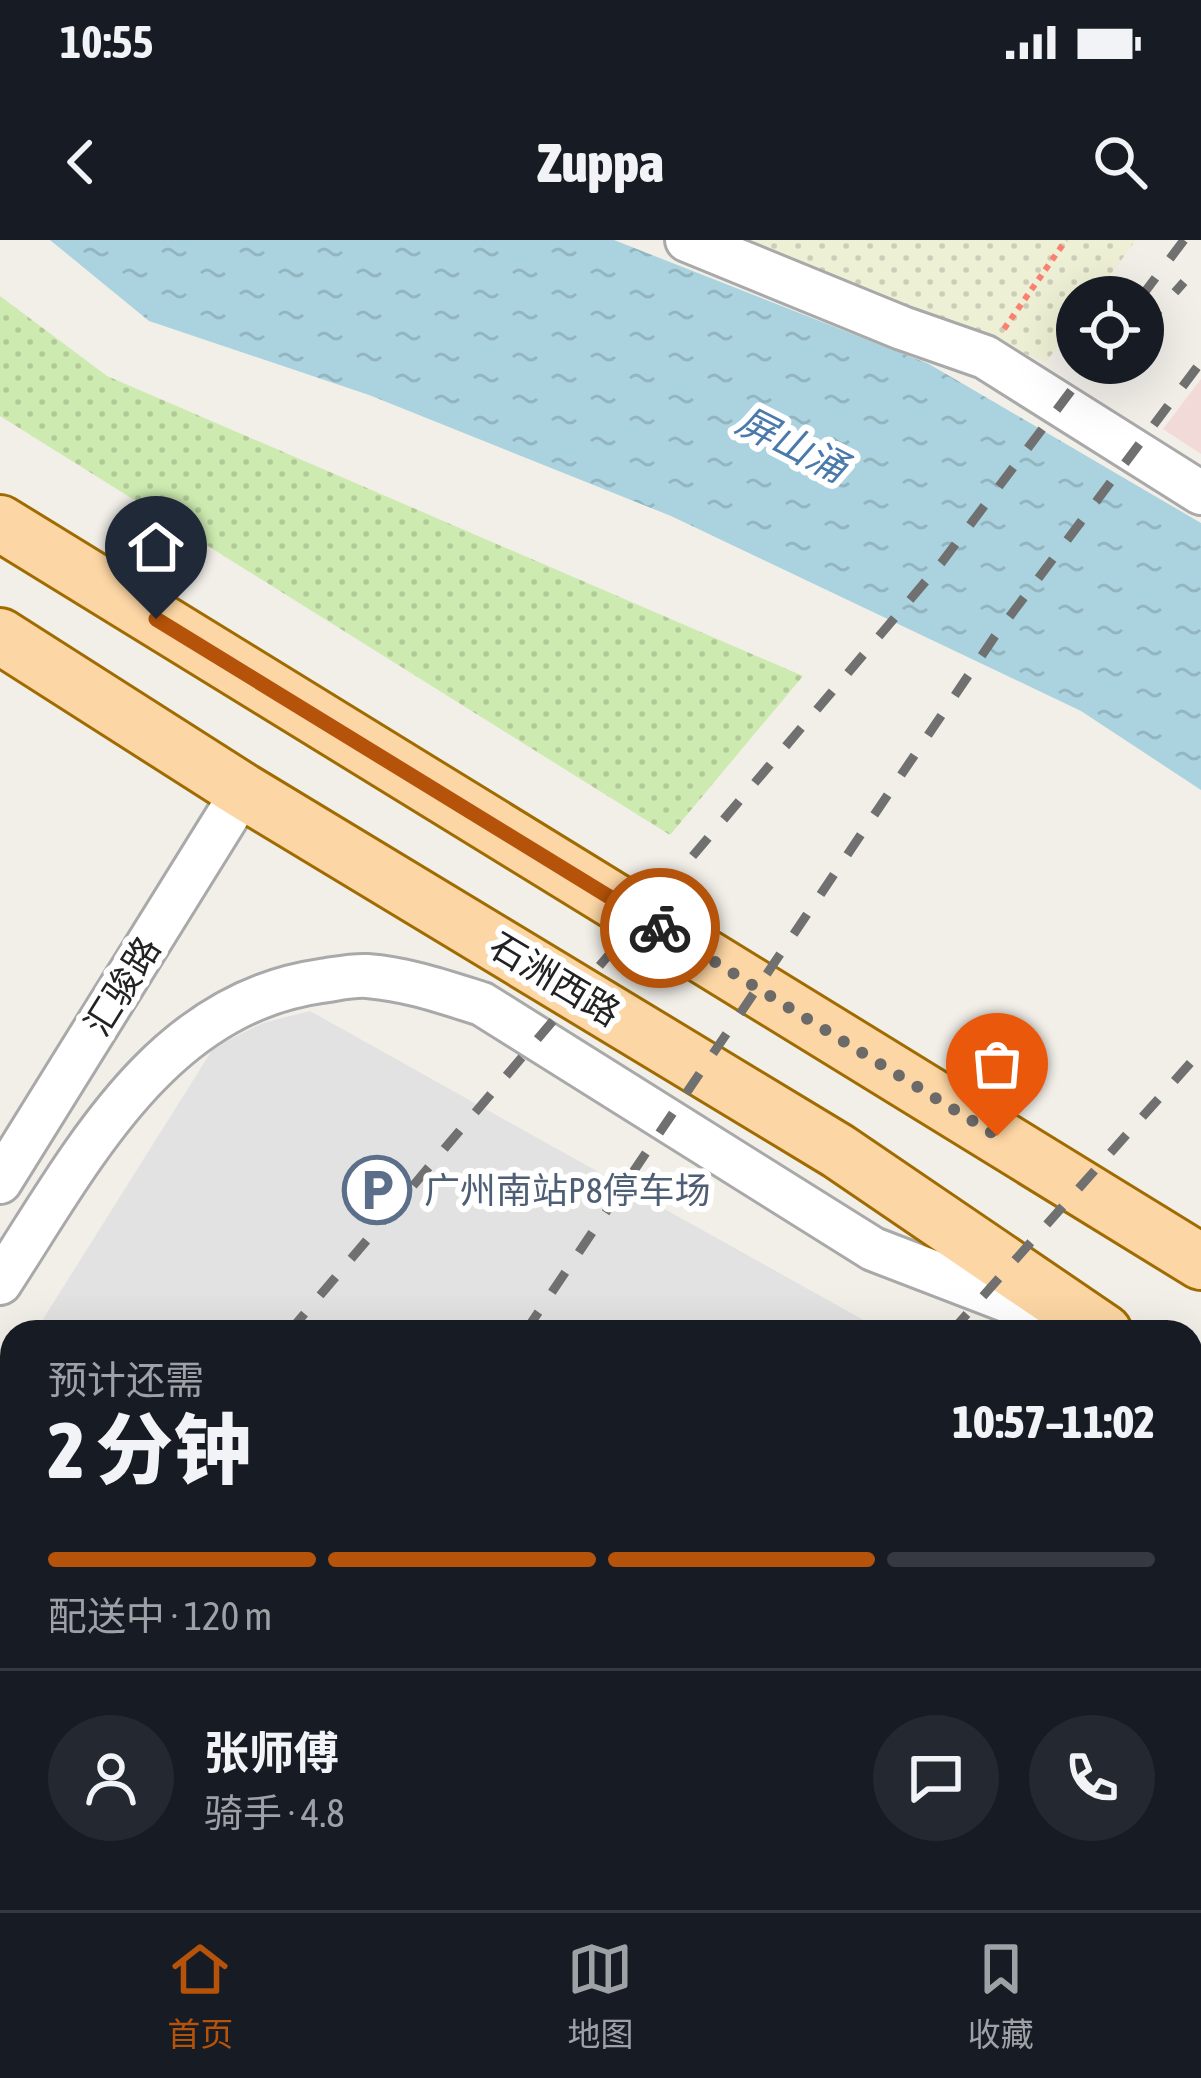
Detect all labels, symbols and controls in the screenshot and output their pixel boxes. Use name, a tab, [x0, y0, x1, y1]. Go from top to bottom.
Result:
text: 10:55	[60, 16, 154, 68]
icon: back	[48, 129, 114, 195]
icon: search	[1087, 129, 1153, 195]
text: Zuppa	[537, 132, 664, 193]
map controls	[1056, 276, 1164, 384]
button: locate	[1056, 276, 1164, 384]
water label: 屏山涌	[730, 398, 858, 492]
pin	[105, 496, 207, 619]
icon: home	[123, 514, 189, 580]
courier	[600, 868, 720, 988]
icon: bike	[627, 895, 693, 961]
street label: 石洲西路	[482, 924, 628, 1034]
street label: 汇骏路	[76, 929, 168, 1043]
pin	[946, 1013, 1048, 1136]
icon: bag	[964, 1031, 1030, 1097]
parking icon: 广州南站P8停车场	[342, 1155, 412, 1225]
place label: 广州南站P8停车场	[424, 1169, 711, 1211]
text: 预计还需	[48, 1358, 204, 1402]
text: 10:57–11:02	[952, 1396, 1155, 1448]
text: 2 分钟	[48, 1405, 251, 1495]
text: 配送中 · 120 m	[48, 1594, 272, 1638]
button: person	[48, 1715, 174, 1841]
button: chat	[873, 1715, 999, 1841]
button: phone	[1029, 1715, 1155, 1841]
text: 张师傅	[204, 1727, 339, 1779]
text: 骑手 · 4.8	[204, 1791, 345, 1835]
tab: 首页	[167, 1936, 233, 2056]
tab: 地图	[567, 1936, 633, 2056]
tab: 收藏	[968, 1936, 1034, 2056]

